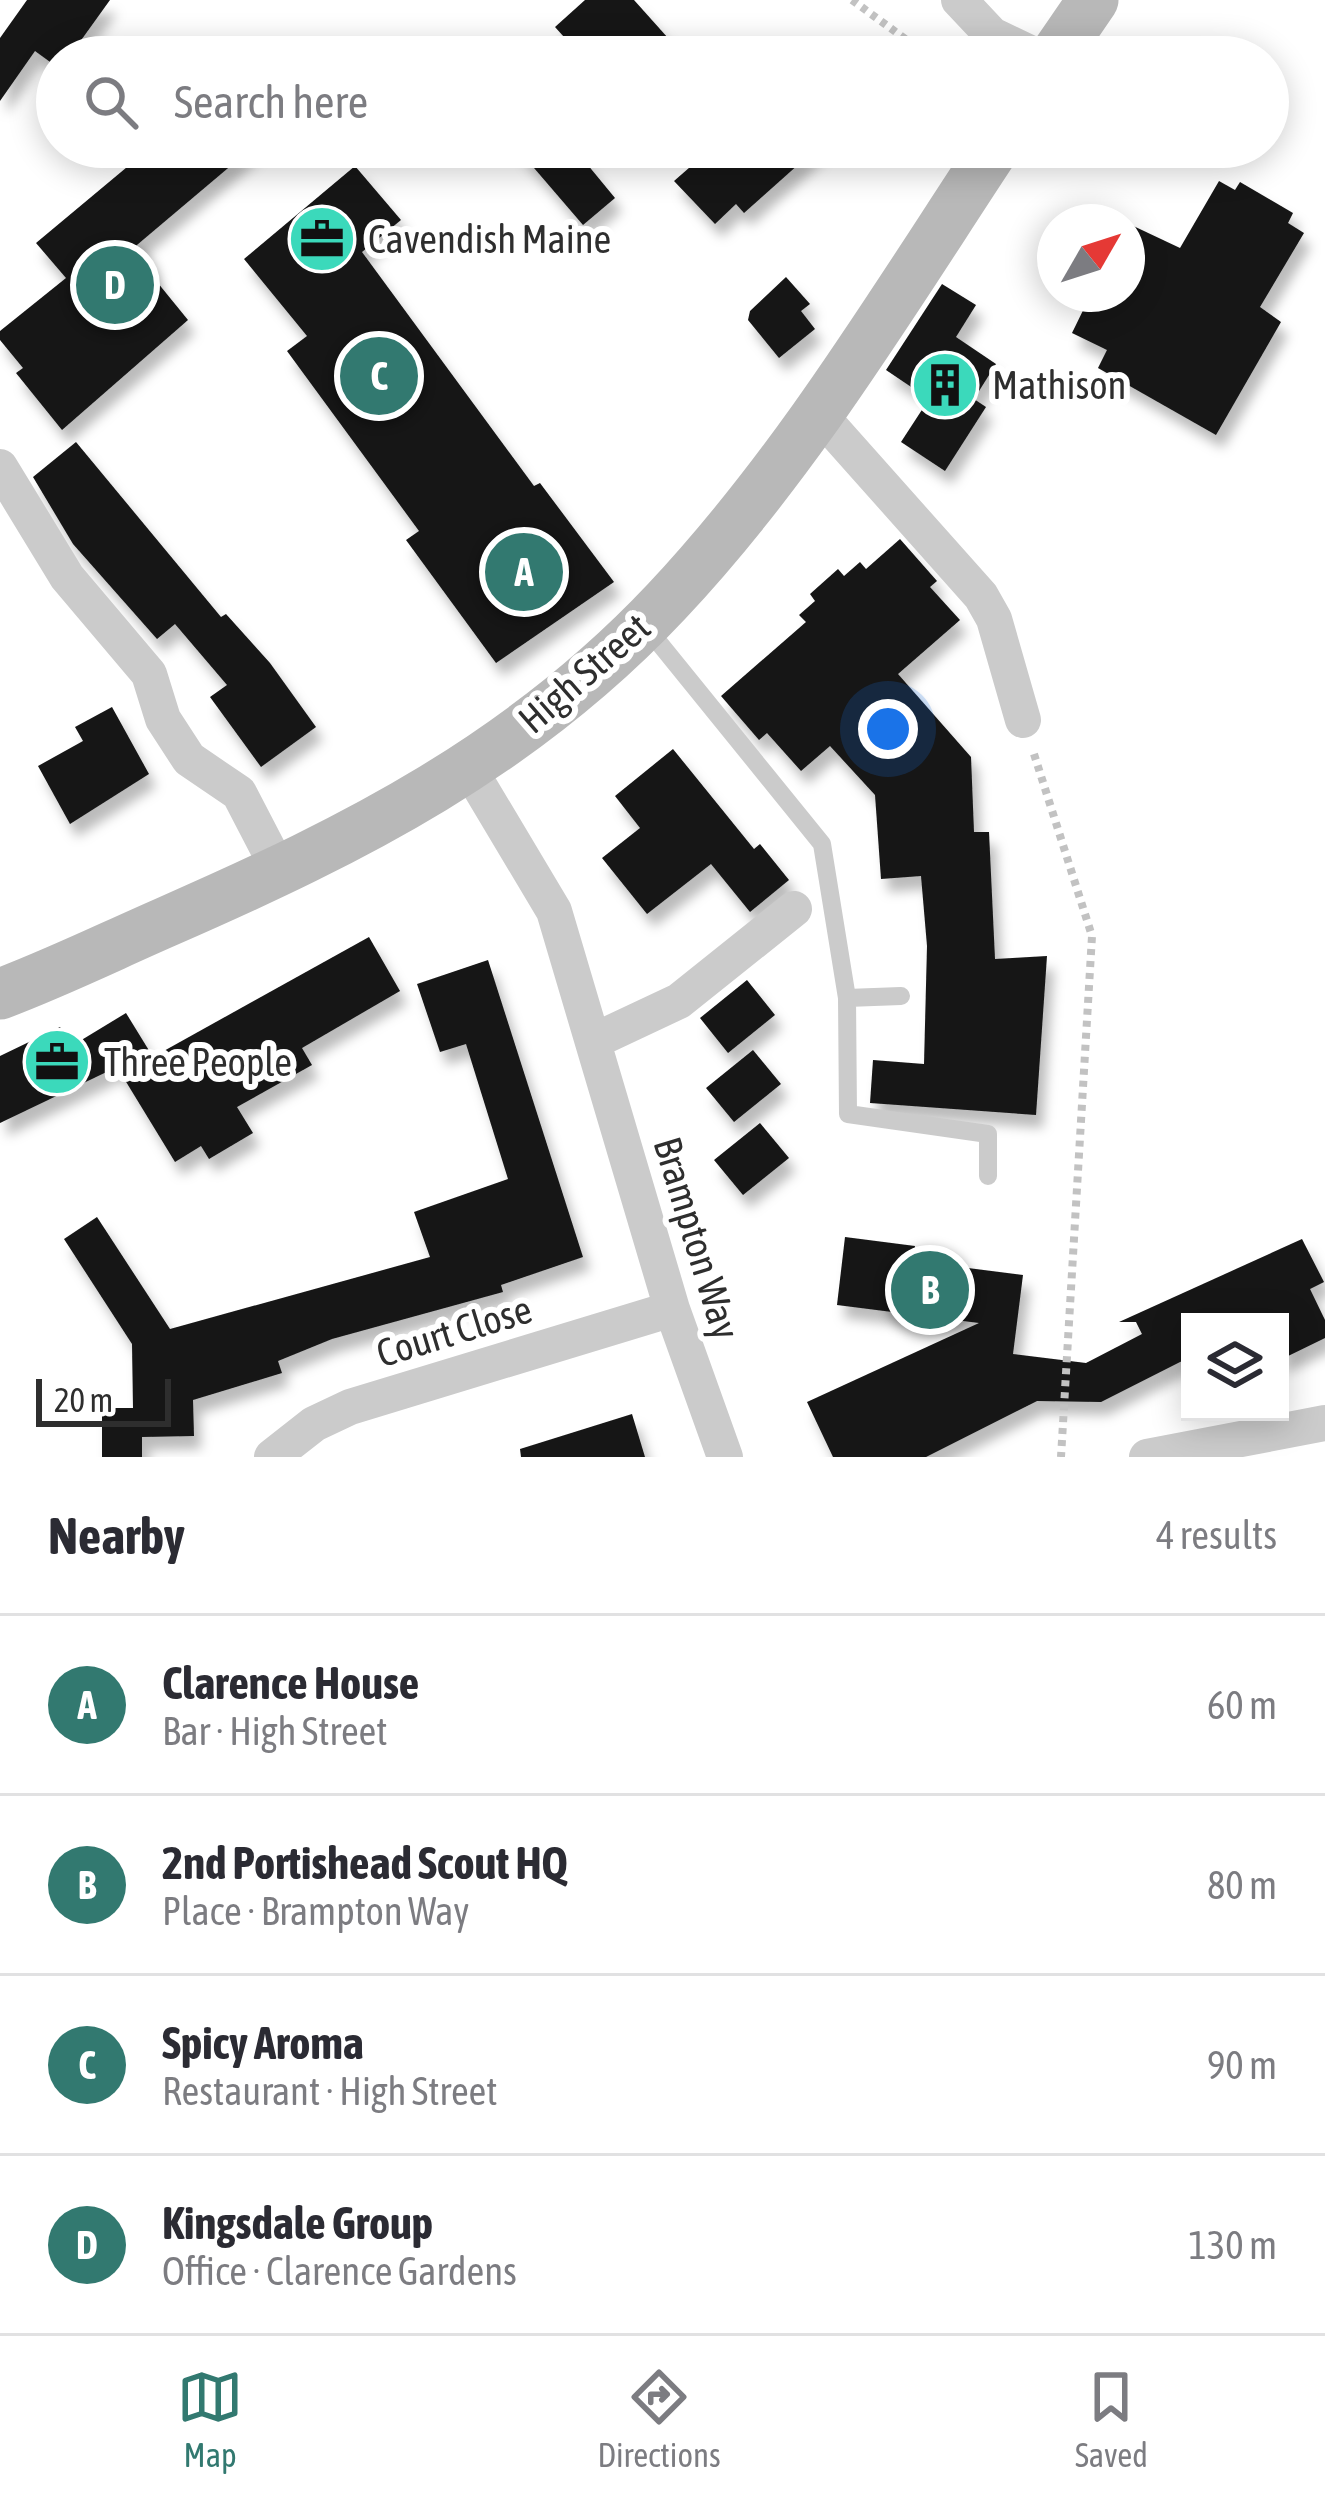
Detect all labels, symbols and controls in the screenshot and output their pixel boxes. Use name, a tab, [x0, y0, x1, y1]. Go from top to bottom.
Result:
search box	[36, 36, 1289, 168]
icon: search	[78, 69, 144, 135]
text: Search here	[174, 76, 368, 128]
office icon: Cavendish Maine	[287, 204, 357, 274]
north arrow	[1037, 204, 1145, 312]
place label: Cavendish Maine	[368, 217, 611, 261]
pin: D	[76, 240, 154, 330]
pin: C	[340, 331, 418, 421]
building icon: Mathison	[910, 350, 980, 420]
place label: Mathison	[992, 363, 1126, 407]
pin: A	[485, 527, 563, 617]
street label: High Street	[510, 604, 658, 742]
your location	[858, 699, 918, 759]
office icon: Three People	[22, 1027, 92, 1097]
place label: Three People	[104, 1040, 292, 1084]
street label: Brampton Way	[645, 1132, 749, 1344]
pin: B	[891, 1245, 969, 1335]
street label: Court Close	[371, 1287, 537, 1375]
map controls	[1181, 1313, 1289, 1421]
button: layers	[1181, 1313, 1289, 1421]
scale bar	[36, 1373, 171, 1426]
text: 20 m	[54, 1381, 113, 1419]
text: Nearby	[48, 1506, 185, 1565]
text: 4 results	[1156, 1513, 1277, 1557]
text: Clarence House	[162, 1657, 419, 1709]
text: A	[77, 1683, 97, 1727]
text: 60 m	[1207, 1683, 1277, 1727]
text: Bar · High Street	[162, 1709, 387, 1753]
text: 2nd Portishead Scout HQ	[162, 1837, 568, 1889]
text: B	[78, 1863, 96, 1907]
text: 80 m	[1207, 1863, 1277, 1907]
text: Place · Brampton Way	[162, 1889, 469, 1933]
text: Spicy Aroma	[162, 2017, 364, 2069]
text: C	[78, 2043, 96, 2087]
text: 90 m	[1207, 2043, 1277, 2087]
text: Restaurant · High Street	[162, 2069, 497, 2113]
text: Kingsdale Group	[162, 2197, 433, 2249]
text: D	[76, 2223, 98, 2267]
text: 130 m	[1189, 2223, 1277, 2267]
text: Office · Clarence Gardens	[162, 2249, 517, 2293]
tab: Map	[177, 2364, 243, 2474]
tab: Directions	[597, 2364, 721, 2474]
tab: Saved	[1075, 2364, 1148, 2474]

